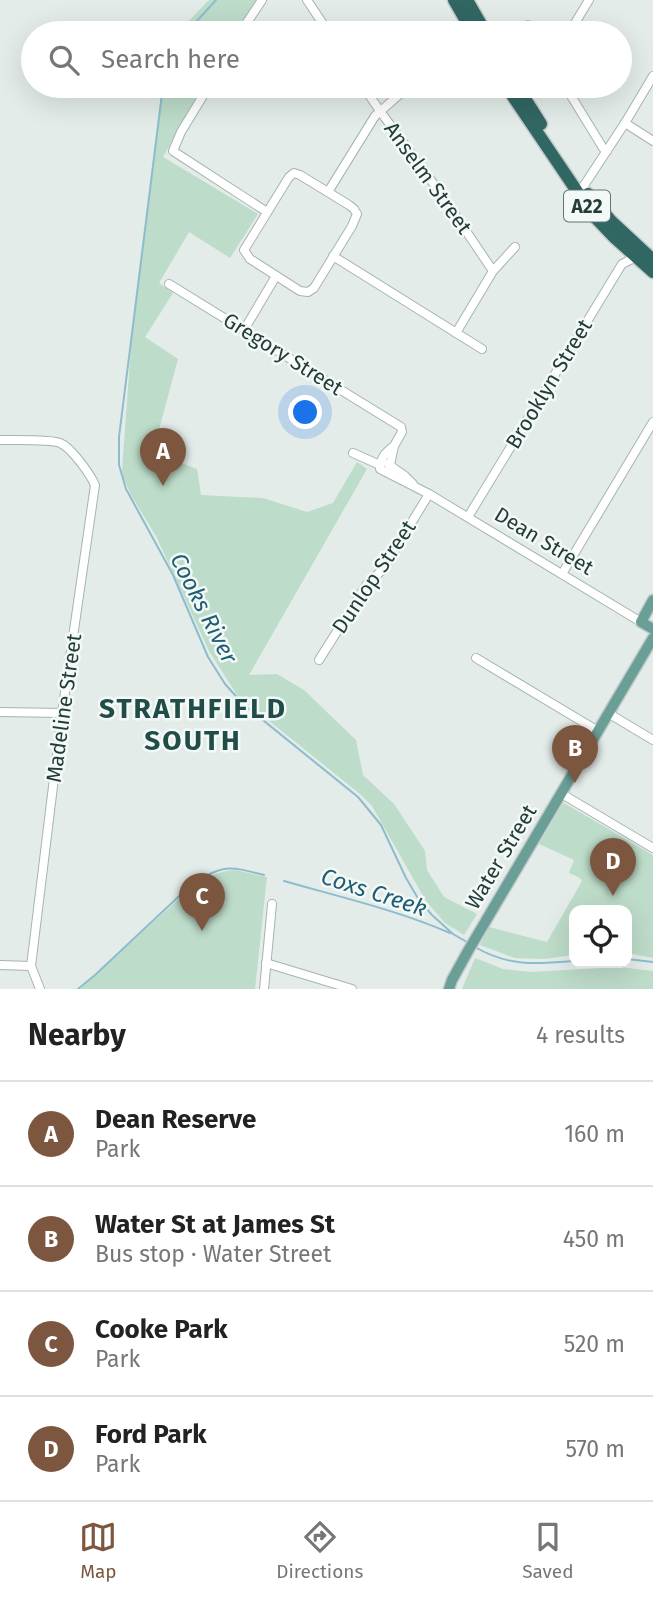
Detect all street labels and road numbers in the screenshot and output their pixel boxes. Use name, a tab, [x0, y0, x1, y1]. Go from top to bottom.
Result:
street label: Anselm Street	[379, 117, 478, 239]
road number: A22	[564, 190, 610, 222]
street label: Gregory Street	[218, 307, 348, 401]
street label: Brooklyn Street	[500, 314, 598, 454]
street label: Dean Street	[490, 501, 599, 581]
street label: Dunlop Street	[326, 515, 422, 639]
street label: Madeline Street	[41, 631, 87, 784]
street label: Water Street	[460, 800, 543, 914]

